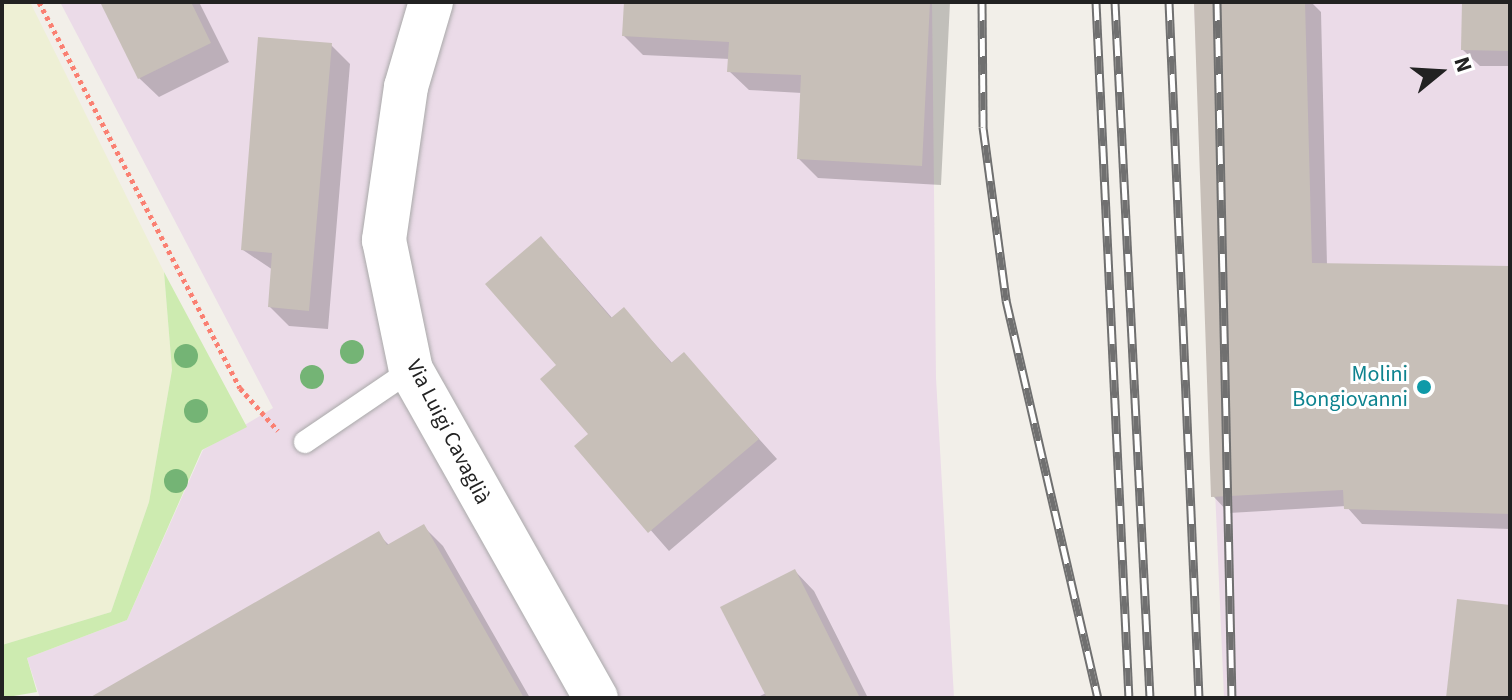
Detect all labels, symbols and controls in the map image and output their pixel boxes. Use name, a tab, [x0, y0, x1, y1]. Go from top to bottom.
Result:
north arrow	[1400, 32, 1480, 112]
text: N	[1445, 53, 1480, 76]
street label: Via Luigi Cavaglià	[400, 355, 496, 509]
place label: Molini Bongiovanni	[1292, 361, 1408, 412]
marker: Molini Bongiovanni	[1415, 378, 1433, 396]

